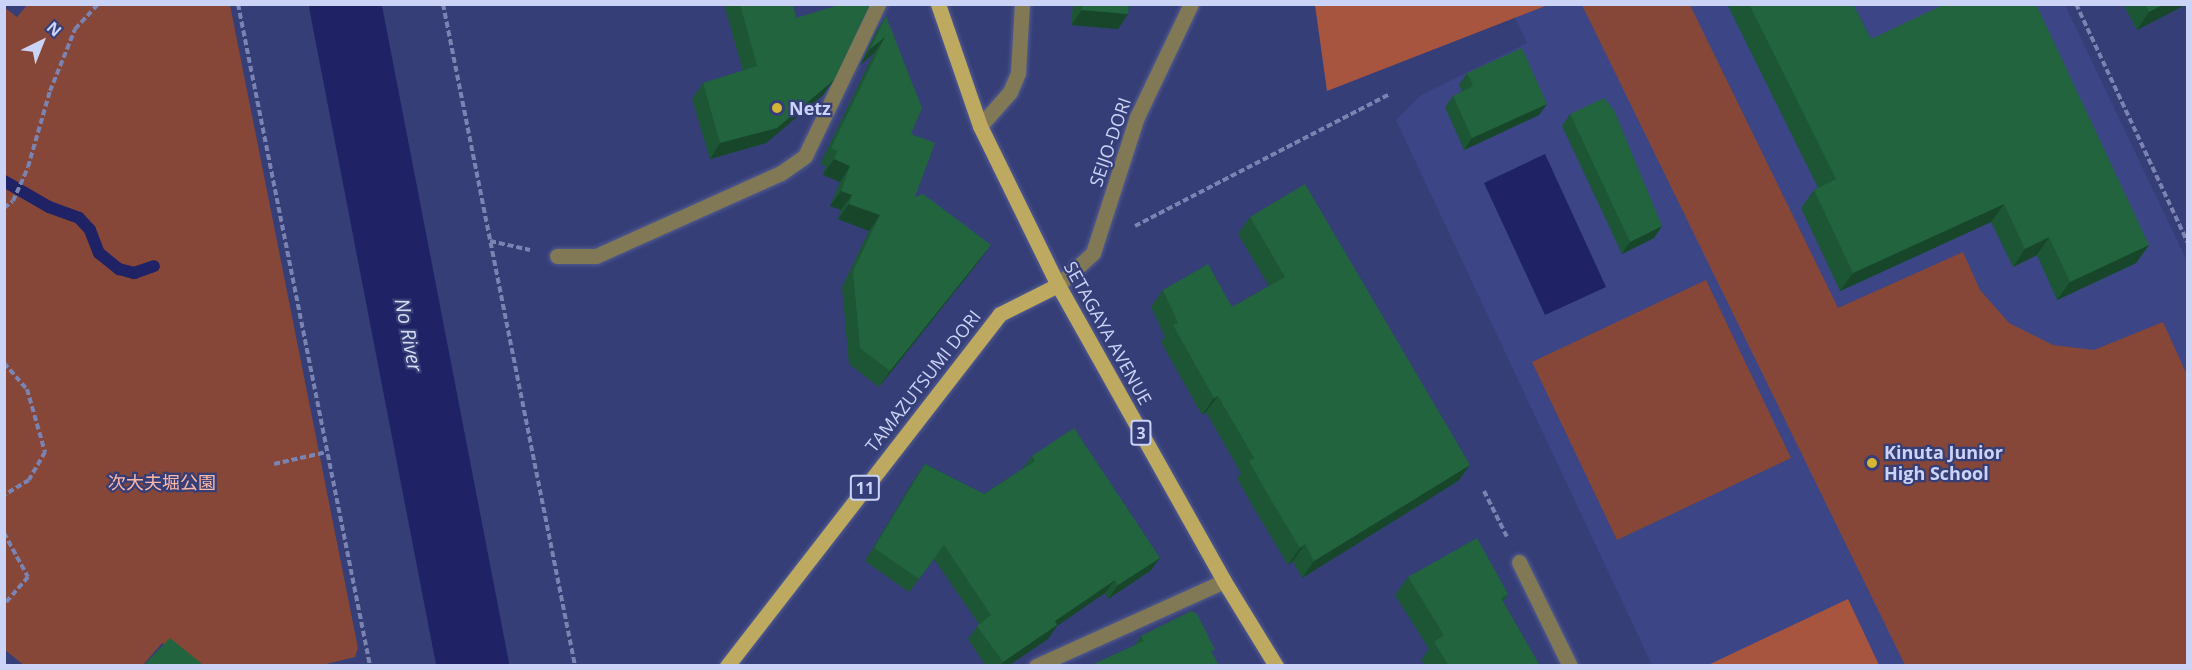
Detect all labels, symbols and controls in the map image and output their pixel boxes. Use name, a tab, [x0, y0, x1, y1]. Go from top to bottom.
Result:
north arrow	[12, 12, 72, 72]
text: N	[42, 16, 67, 41]
street label: SEIJO-DORI	[1085, 95, 1135, 189]
place label: Netz	[789, 97, 831, 119]
marker: Netz	[770, 101, 784, 115]
street label: SETAGAYA AVENUE	[1060, 258, 1156, 408]
water label: No River	[390, 296, 428, 374]
street label: TAMAZUTSUMI DORI	[861, 306, 985, 456]
road number: 3	[1129, 420, 1153, 446]
place label: Kinuta Junior High School	[1884, 442, 2003, 484]
marker: Kinuta Junior High School	[1865, 456, 1879, 470]
park label: 次大夫堀公園	[108, 471, 216, 493]
road number: 11	[848, 475, 882, 501]

